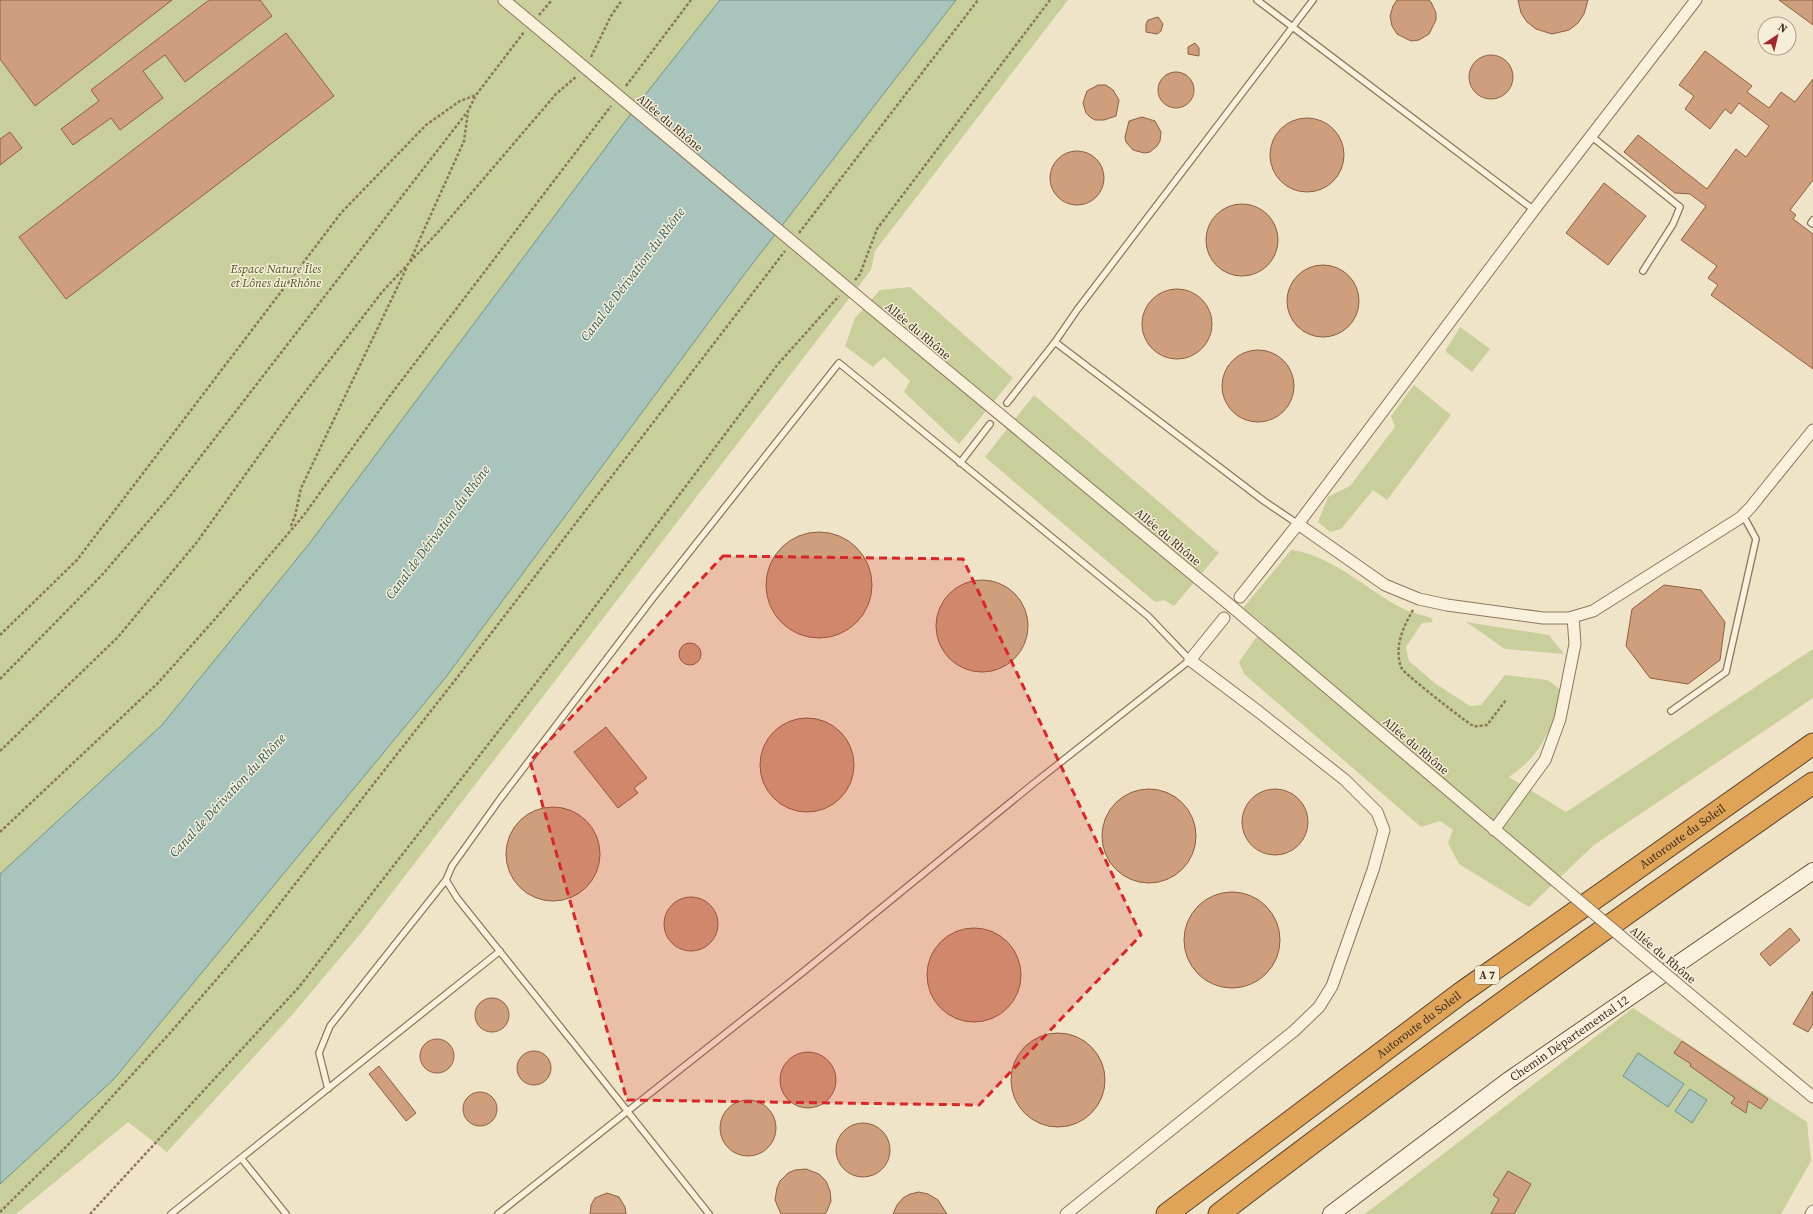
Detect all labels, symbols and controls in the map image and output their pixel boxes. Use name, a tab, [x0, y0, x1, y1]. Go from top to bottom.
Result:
north arrow	[1757, 16, 1797, 56]
text: N	[1775, 20, 1790, 37]
street label: Allée du Rhône	[634, 91, 706, 155]
water label: Canal de Dérivation du Rhône	[577, 204, 689, 345]
park label: Espace Nature Îles et Lônes du Rhône	[230, 261, 322, 291]
street label: Allée du Rhône	[882, 299, 954, 363]
water label: Canal de Dérivation du Rhône	[382, 462, 494, 603]
street label: Allée du Rhône	[1132, 505, 1204, 569]
street label: Allée du Rhône	[1380, 714, 1452, 778]
water label: Canal de Dérivation du Rhône	[166, 729, 290, 861]
street label: Autoroute du Soleil	[1636, 800, 1729, 872]
street label: Allée du Rhône	[1627, 923, 1699, 987]
road number: A 7	[1475, 966, 1499, 984]
street label: Autoroute du Soleil	[1373, 987, 1465, 1062]
street label: Chemin Départemental 12	[1507, 992, 1632, 1085]

